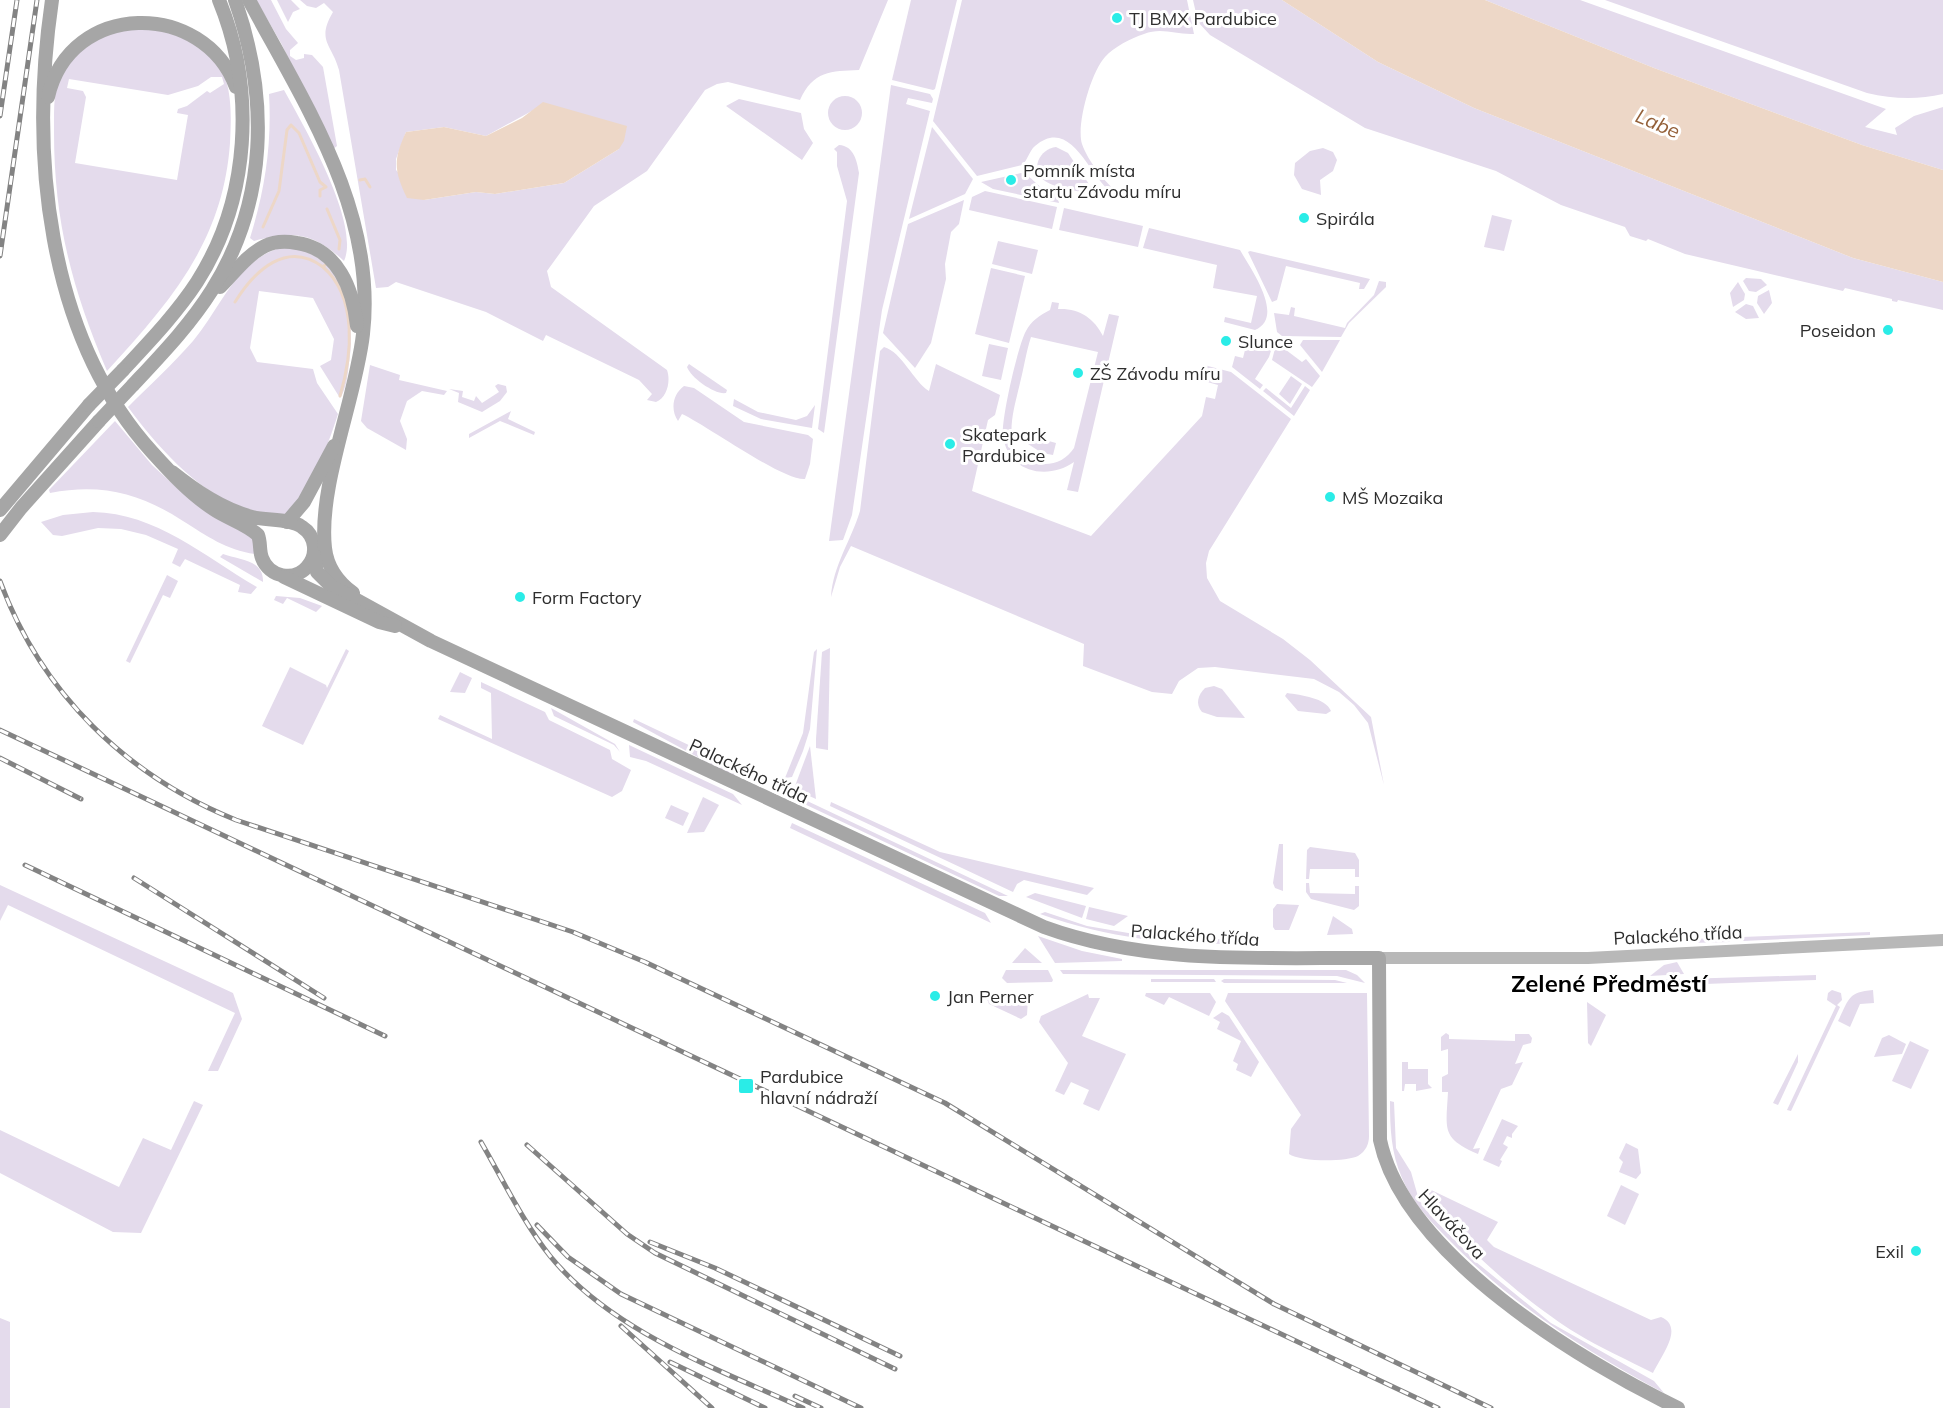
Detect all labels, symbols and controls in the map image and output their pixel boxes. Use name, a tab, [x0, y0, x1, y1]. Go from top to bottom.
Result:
place label: TJ BMX Pardubice	[1129, 7, 1277, 30]
marker: TJ BMX Pardubice	[1110, 11, 1124, 25]
water label: Labe	[1632, 103, 1684, 143]
place label: Pomník místa startu Závodu míru	[1023, 159, 1181, 203]
marker: Pomník místa startu Závodu míru	[1004, 173, 1018, 187]
place label: Spirála	[1316, 207, 1375, 230]
marker: Spirála	[1297, 211, 1311, 225]
place label: Poseidon	[1800, 319, 1876, 342]
marker: Poseidon	[1881, 323, 1895, 337]
place label: Slunce	[1238, 330, 1293, 353]
marker: Slunce	[1219, 334, 1233, 348]
place label: ZŠ Závodu míru	[1090, 362, 1221, 385]
marker: ZŠ Závodu míru	[1071, 366, 1085, 380]
place label: Skatepark Pardubice	[962, 423, 1047, 467]
marker: Skatepark Pardubice	[943, 437, 957, 451]
place label: MŠ Mozaika	[1342, 486, 1443, 509]
marker: MŠ Mozaika	[1323, 490, 1337, 504]
place label: Form Factory	[532, 586, 642, 609]
marker: Form Factory	[513, 590, 527, 604]
street label: Palackého třída	[686, 733, 812, 809]
street label: Palackého třída	[1130, 919, 1260, 951]
street label: Palackého třída	[1613, 920, 1743, 950]
district label: Zelené Předměstí	[1511, 968, 1709, 998]
place label: Jan Perner	[947, 985, 1034, 1008]
marker: Jan Perner	[928, 989, 942, 1003]
place label: Pardubice hlavní nádraží	[760, 1065, 879, 1109]
marker: Pardubice hlavní nádraží	[737, 1077, 755, 1095]
street label: Hlaváčova	[1414, 1184, 1490, 1264]
place label: Exil	[1875, 1240, 1904, 1263]
marker: Exil	[1909, 1244, 1923, 1258]

